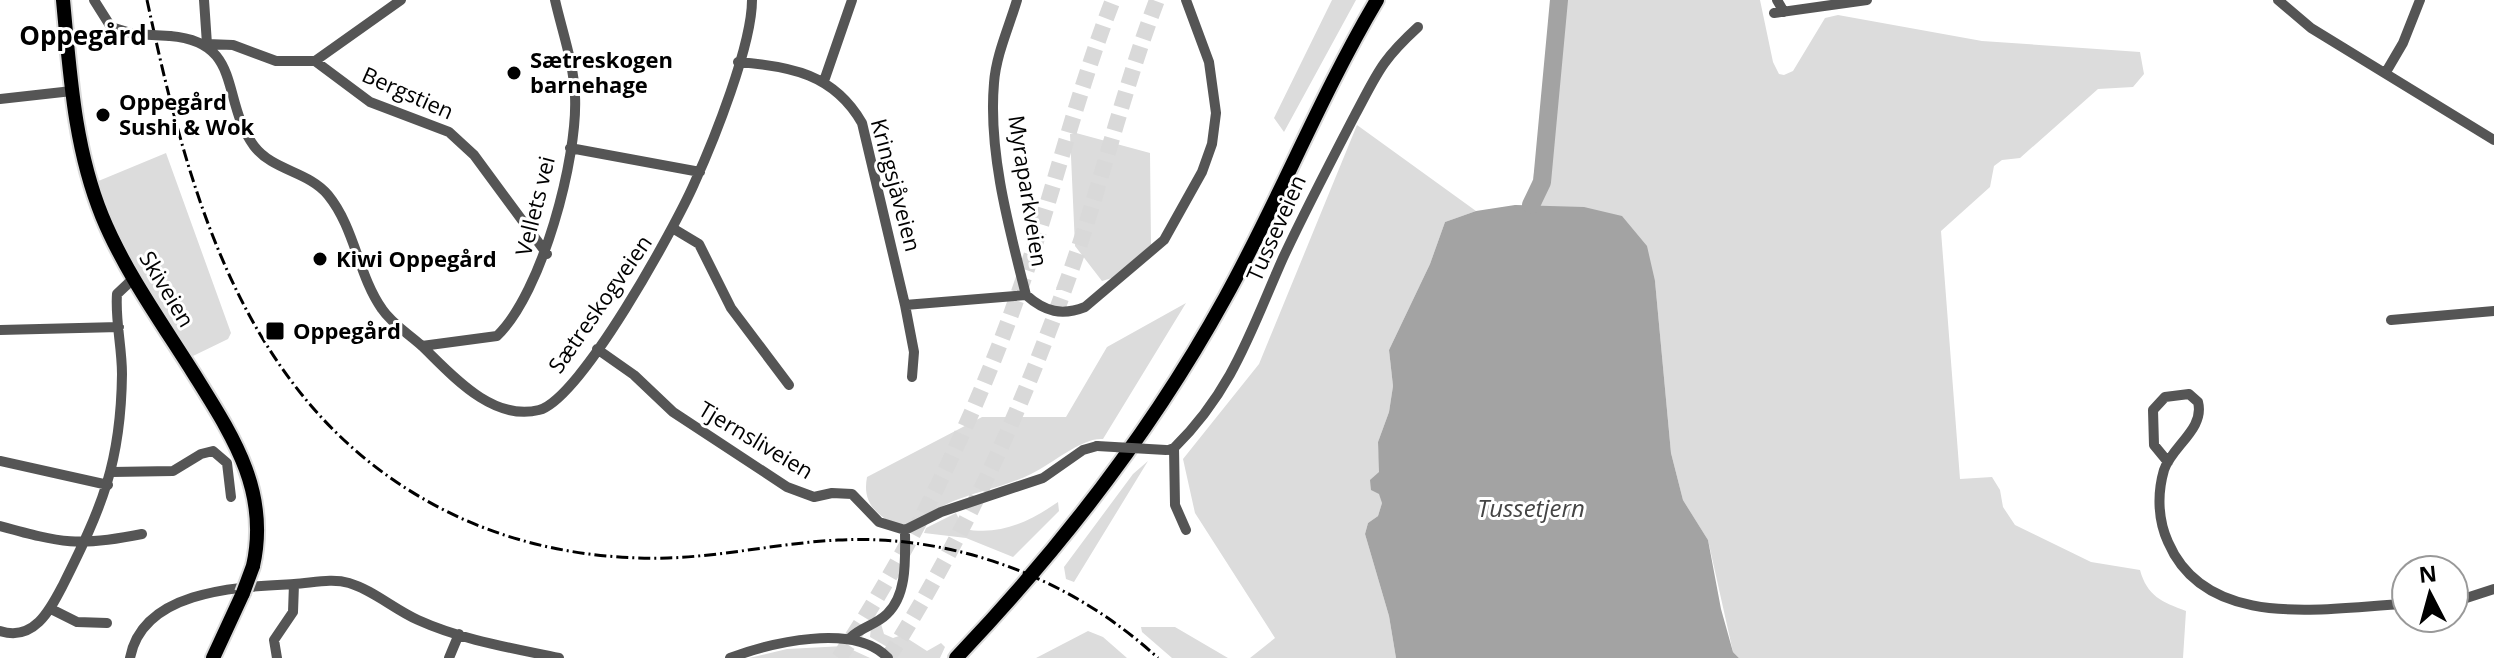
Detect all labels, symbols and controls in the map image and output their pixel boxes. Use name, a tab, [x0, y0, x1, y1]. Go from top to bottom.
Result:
district label: Oppegård	[19, 17, 147, 53]
place label: Sætreskogen barnehage	[530, 44, 673, 99]
street label: Bergstien	[358, 59, 459, 126]
marker: Sætreskogen barnehage	[505, 64, 523, 82]
place label: Oppegård Sushi & Wok	[119, 86, 255, 141]
marker: Oppegård Sushi & Wok	[94, 106, 112, 124]
street label: Myraparkveien	[1002, 113, 1056, 269]
street label: Kringsjåveien	[865, 115, 929, 255]
street label: Vellets vei	[507, 153, 561, 259]
street label: Tusseveien	[1238, 170, 1312, 286]
street label: Sætreskogveien	[540, 228, 658, 378]
place label: Kiwi Oppegård	[336, 243, 497, 273]
street label: Skiveien	[133, 245, 202, 332]
marker: Kiwi Oppegård	[311, 250, 329, 268]
place label: Oppegård	[293, 315, 401, 345]
marker: Oppegård	[264, 320, 286, 342]
street label: Tjernsliveien	[694, 393, 819, 485]
water label: Tussetjern	[1477, 491, 1585, 524]
north arrow	[2390, 554, 2470, 634]
text: N	[2417, 557, 2438, 589]

